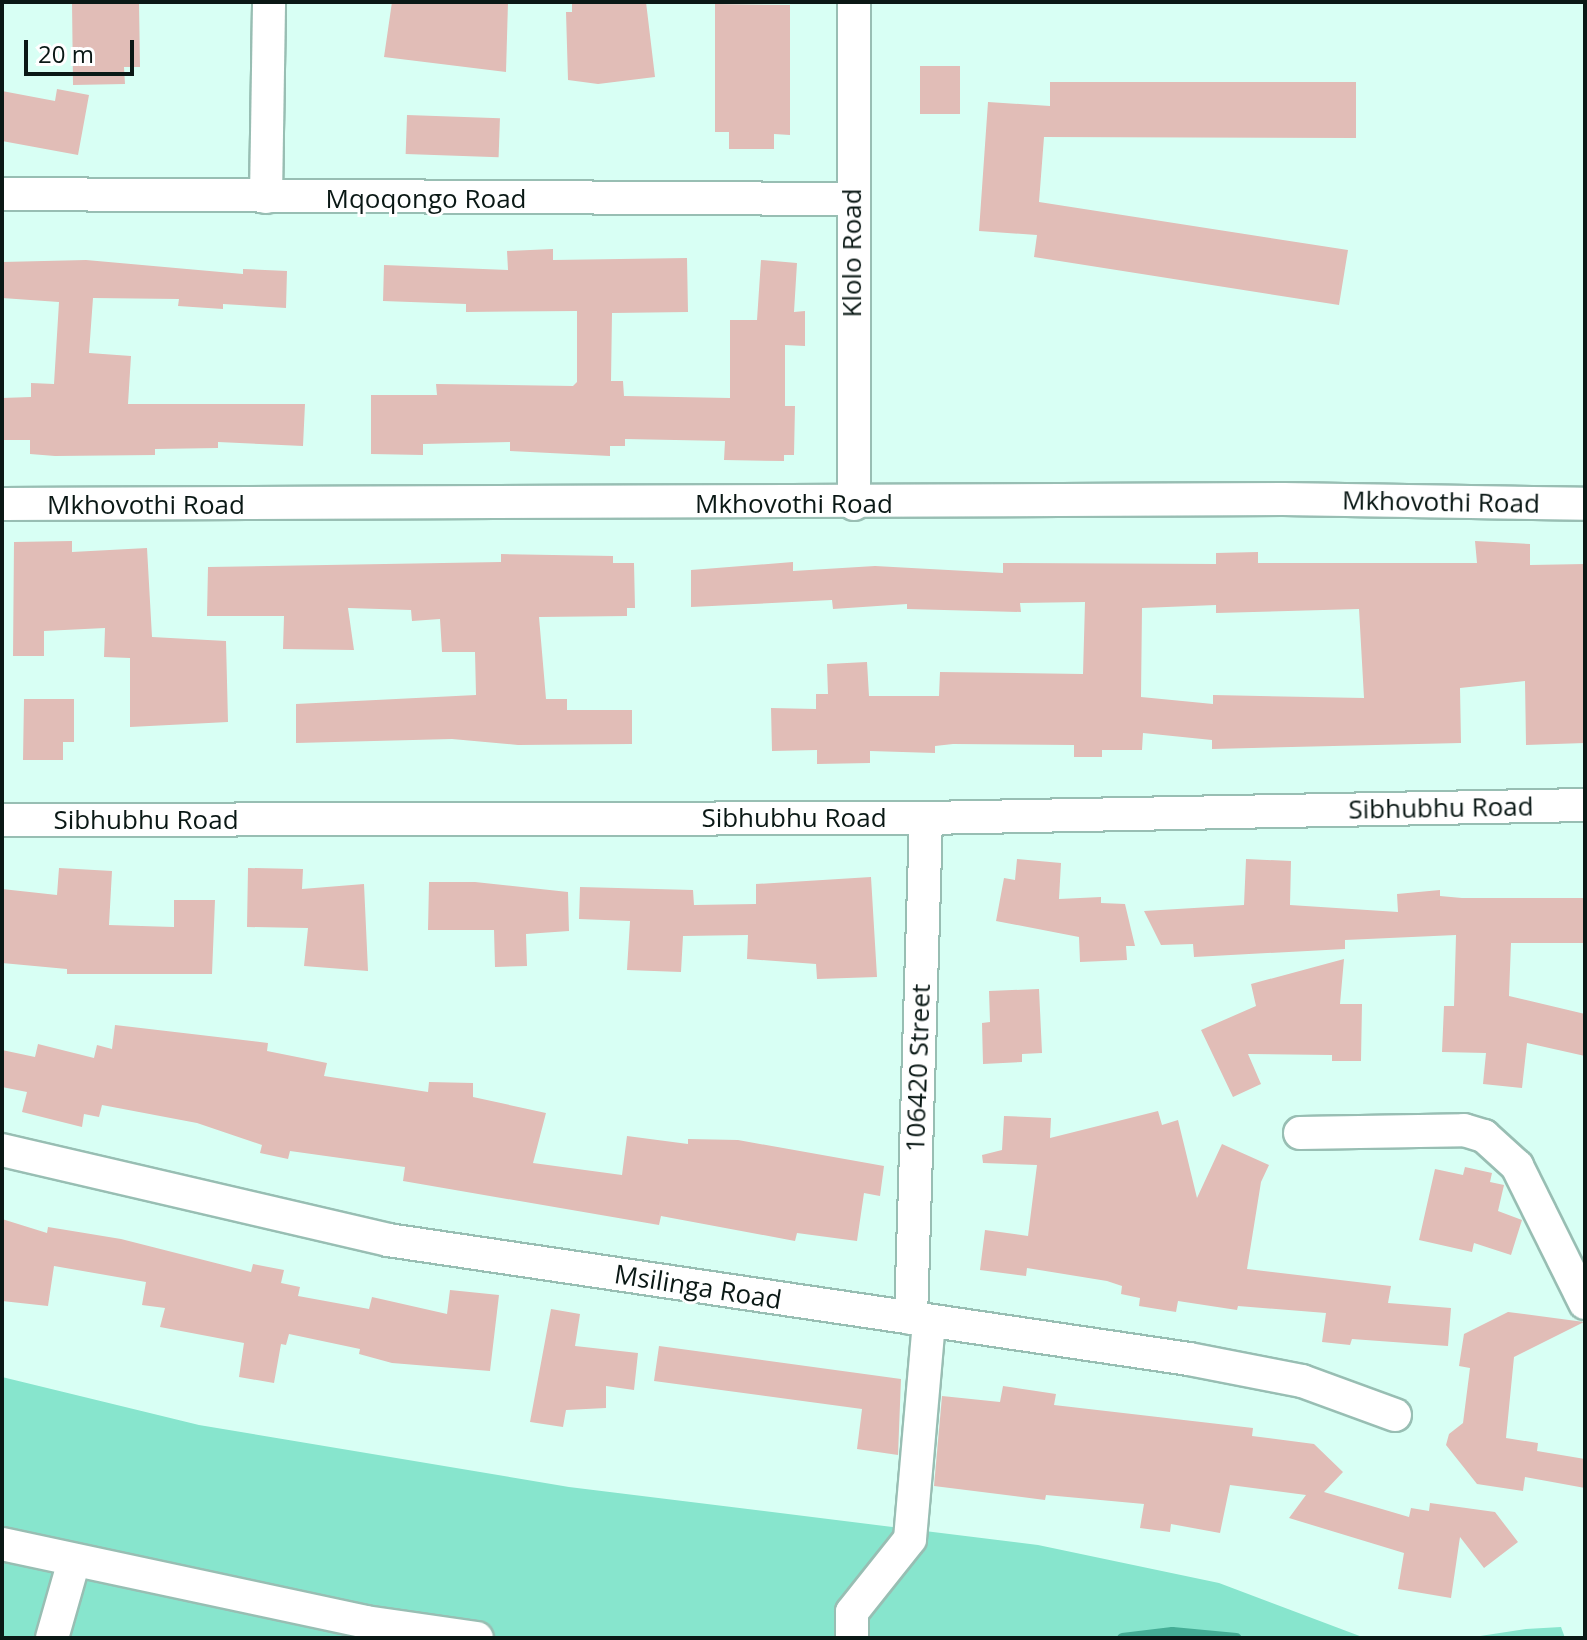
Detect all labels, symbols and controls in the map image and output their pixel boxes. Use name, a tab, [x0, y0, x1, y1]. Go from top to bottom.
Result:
scale bar	[28, 24, 138, 74]
text: 20 m	[38, 37, 94, 70]
street label: Mqoqongo Road	[326, 183, 526, 215]
street label: Klolo Road	[836, 188, 868, 318]
street label: Mkhovothi Road	[1342, 485, 1540, 519]
street label: Mkhovothi Road	[695, 488, 893, 520]
street label: Mkhovothi Road	[47, 489, 245, 521]
street label: Sibhubhu Road	[1348, 791, 1534, 825]
street label: Sibhubhu Road	[701, 802, 887, 834]
street label: Sibhubhu Road	[53, 804, 239, 836]
street label: 106420 Street	[899, 983, 937, 1153]
street label: Msilinga Road	[612, 1258, 784, 1316]

